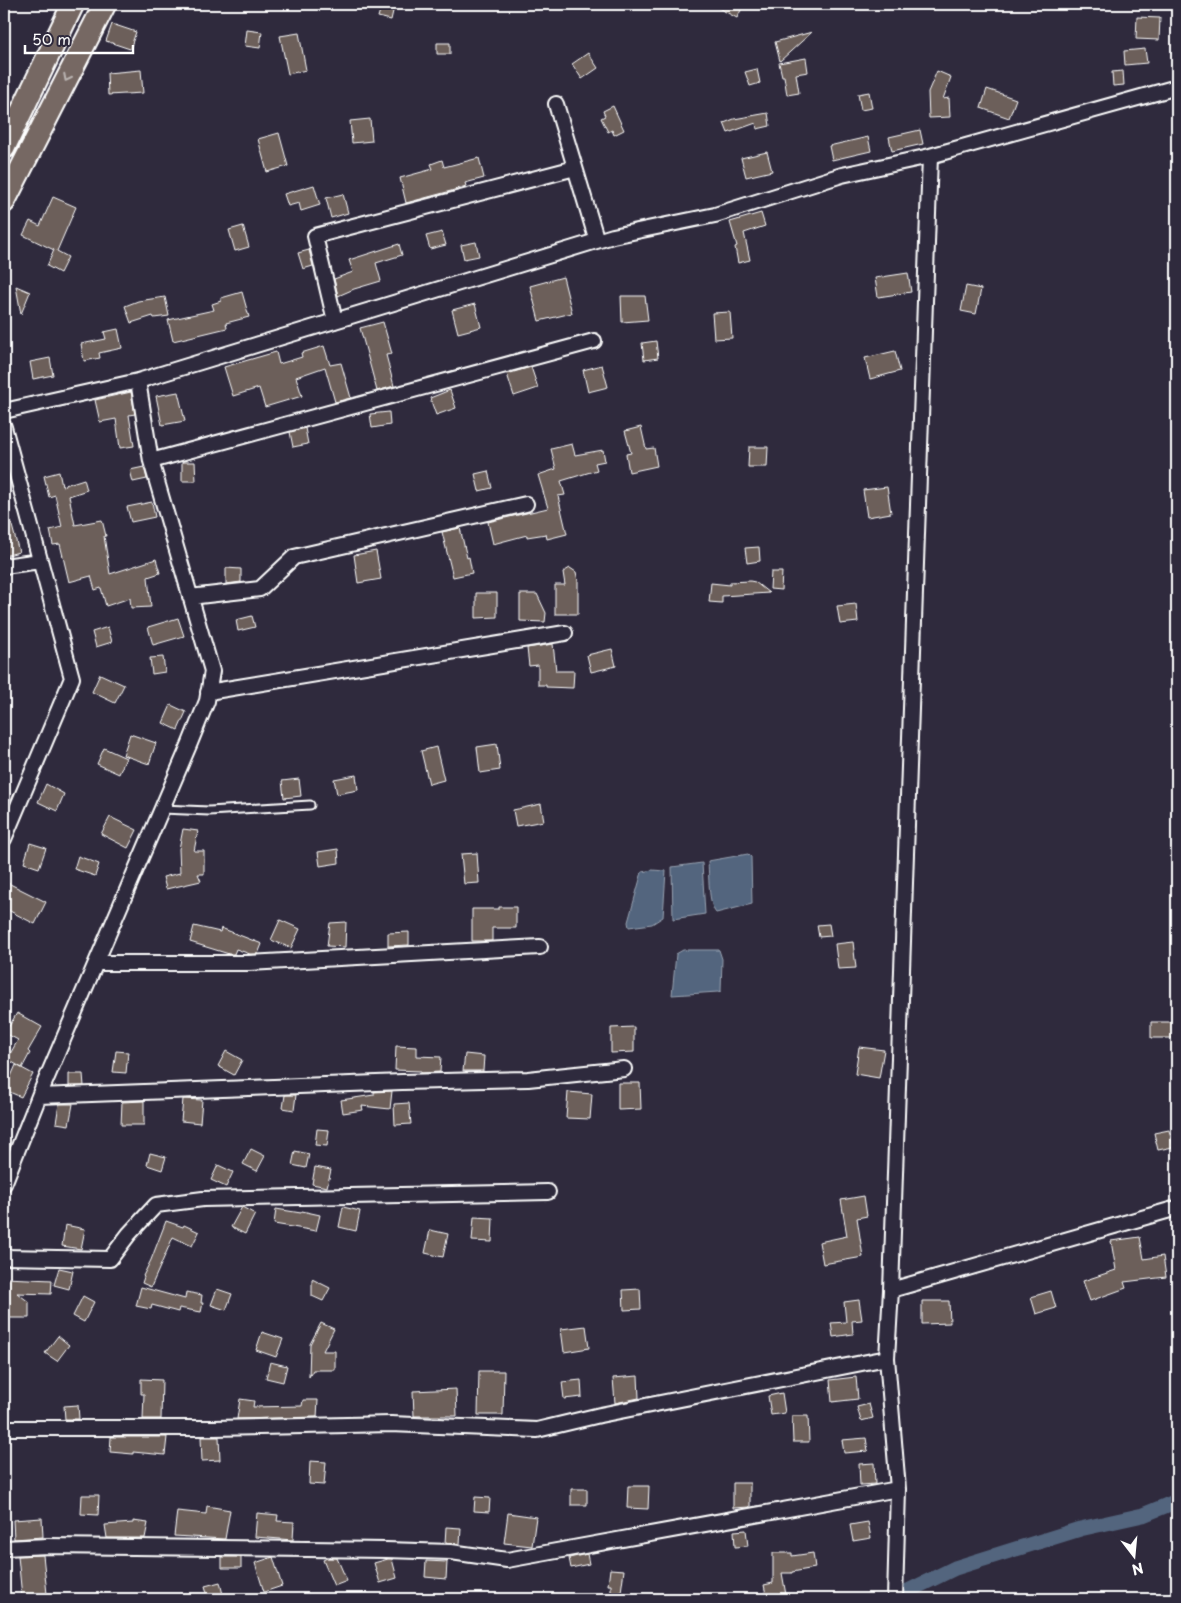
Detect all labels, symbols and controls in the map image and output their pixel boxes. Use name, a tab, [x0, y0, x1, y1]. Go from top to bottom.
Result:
scale bar	[25, 22, 132, 54]
text: 50 m	[32, 27, 71, 50]
one-way arrow	[63, 73, 73, 82]
north arrow	[1108, 1530, 1158, 1580]
text: N	[1129, 1557, 1146, 1581]

